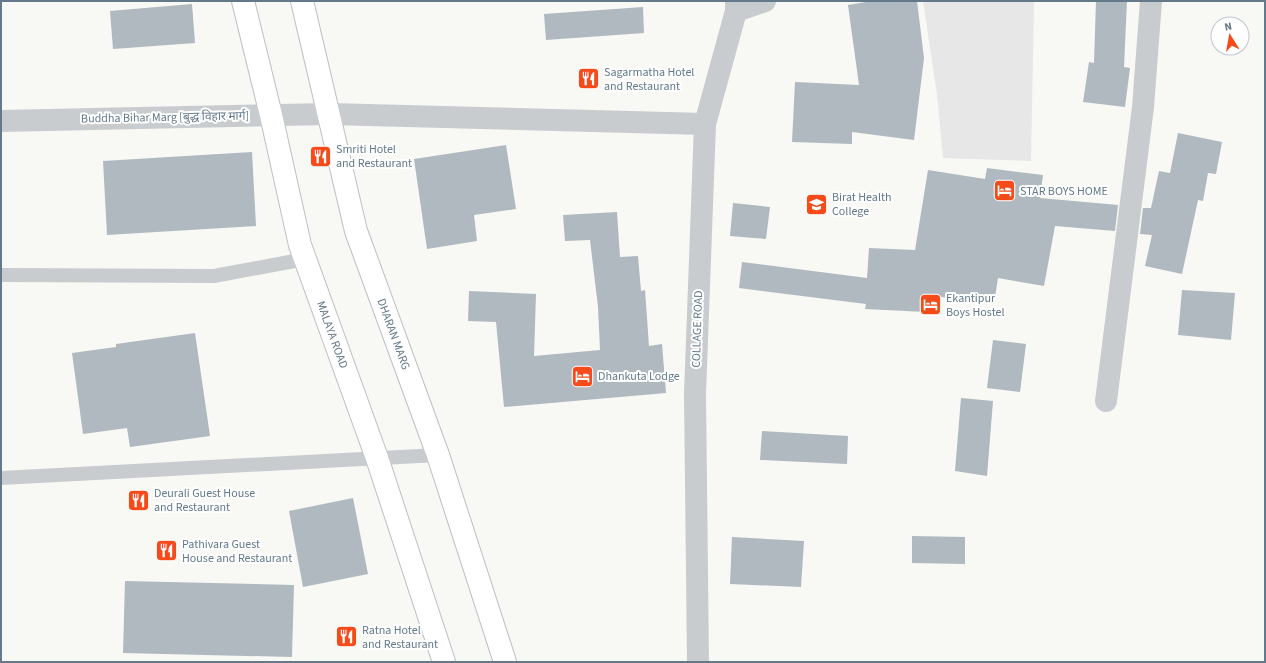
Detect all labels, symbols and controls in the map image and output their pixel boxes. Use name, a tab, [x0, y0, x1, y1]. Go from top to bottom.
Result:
north arrow	[1210, 16, 1250, 56]
text: N	[1223, 19, 1233, 35]
place label: Sagarmatha Hotel and Restaurant	[604, 64, 694, 95]
restaurant icon: Sagarmatha Hotel and Restaurant	[576, 66, 602, 92]
street label: Buddha Bihar Marg [बुद्ध विहार मार्ग]	[81, 108, 249, 127]
place label: Smriti Hotel and Restaurant	[336, 141, 412, 172]
restaurant icon: Smriti Hotel and Restaurant	[308, 143, 334, 169]
hotel icon: STAR BOYS HOME	[992, 178, 1018, 204]
place label: STAR BOYS HOME	[1020, 183, 1108, 200]
place label: Birat Health College	[832, 189, 892, 220]
school or university icon: Birat Health College	[803, 191, 829, 217]
street label: COLLAGE ROAD	[688, 290, 707, 368]
place label: Ekantipur Boys Hostel	[946, 290, 1005, 321]
hotel icon: Ekantipur Boys Hostel	[918, 292, 944, 318]
street label: DHARAN MARG	[372, 296, 414, 372]
street label: MALAYA ROAD	[312, 299, 352, 371]
hotel icon: Dhankuta Lodge	[570, 363, 596, 389]
place label: Dhankuta Lodge	[598, 368, 680, 385]
place label: Deurali Guest House and Restaurant	[154, 485, 255, 516]
restaurant icon: Deurali Guest House and Restaurant	[126, 487, 152, 513]
place label: Pathivara Guest House and Restaurant	[182, 536, 292, 567]
restaurant icon: Pathivara Guest House and Restaurant	[153, 538, 179, 564]
place label: Ratna Hotel and Restaurant	[362, 622, 438, 653]
restaurant icon: Ratna Hotel and Restaurant	[333, 624, 359, 650]

